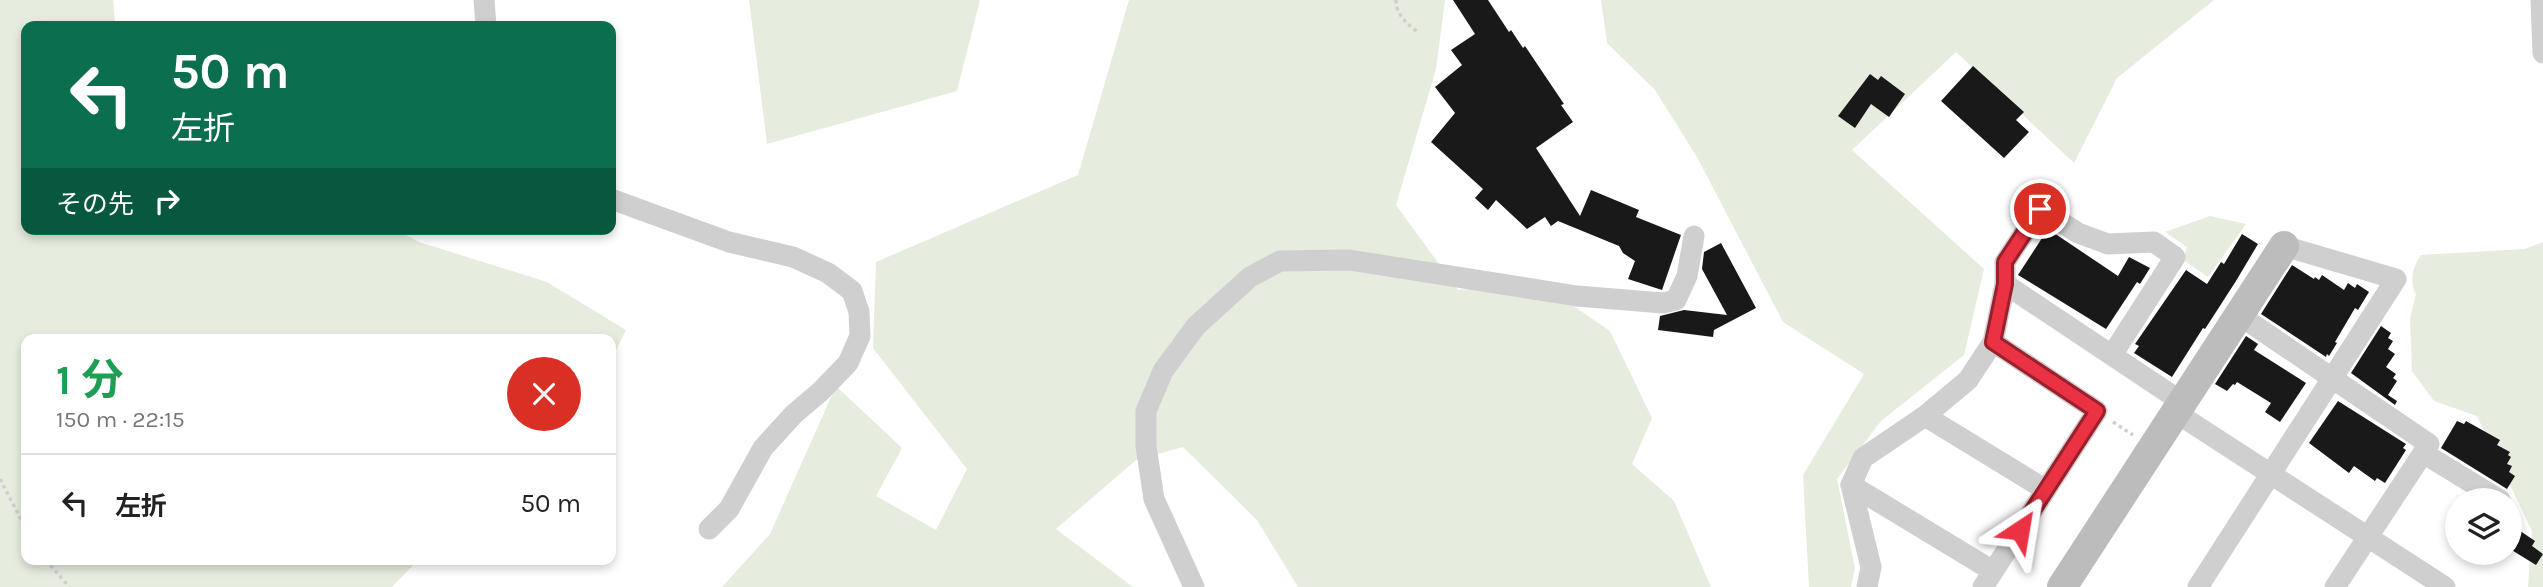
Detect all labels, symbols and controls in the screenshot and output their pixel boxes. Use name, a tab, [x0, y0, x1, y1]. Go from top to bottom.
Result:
text: 50 m	[171, 43, 289, 100]
icon: left	[56, 49, 147, 140]
text: 左折	[171, 110, 235, 147]
pin	[2010, 179, 2070, 239]
icon: right	[148, 182, 186, 220]
text: その先	[56, 189, 134, 220]
icon: arrive	[2021, 190, 2059, 228]
text: 1 分	[56, 355, 124, 405]
button: close	[507, 357, 581, 431]
text: 150 m · 22:15	[56, 406, 185, 433]
icon: left	[56, 484, 94, 522]
text: 50 m	[520, 488, 581, 519]
map controls	[2445, 488, 2522, 565]
button: layers	[2445, 488, 2522, 565]
text: 左折	[115, 491, 167, 522]
position arrow	[1983, 493, 2057, 567]

